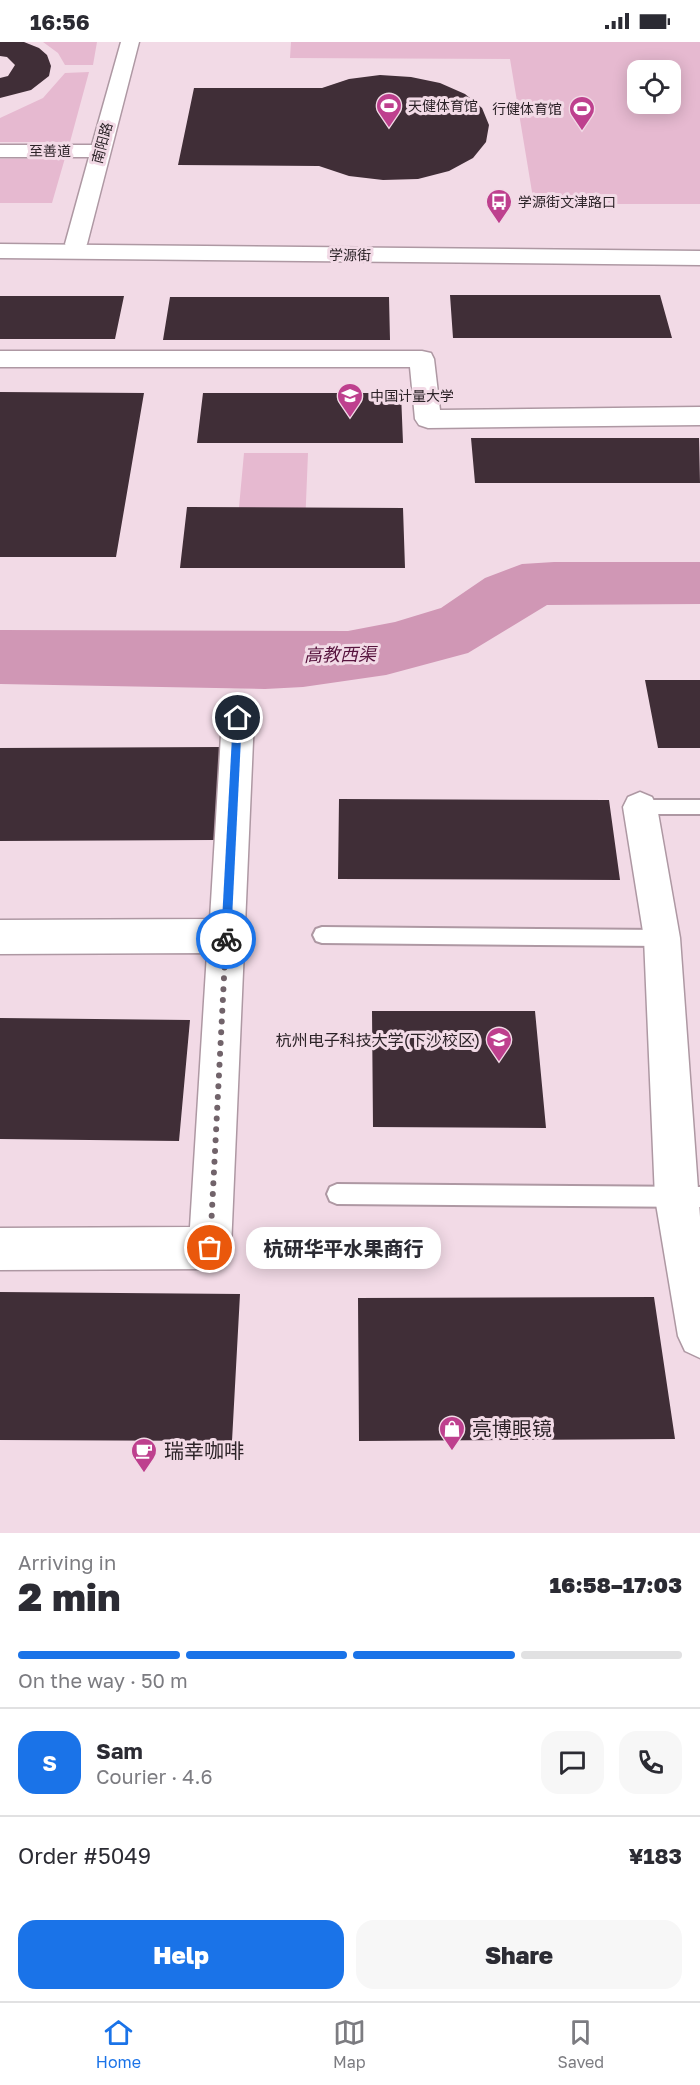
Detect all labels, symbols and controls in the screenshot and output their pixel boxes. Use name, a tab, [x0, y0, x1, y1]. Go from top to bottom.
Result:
text: 16:56	[30, 8, 90, 35]
map controls	[627, 60, 681, 114]
button: locate	[627, 60, 681, 114]
sports icon: 天健体育馆	[374, 91, 404, 129]
sports icon: 行健体育馆	[567, 94, 597, 132]
place label: 天健体育馆	[408, 97, 478, 114]
place label: 行健体育馆	[492, 100, 562, 117]
street label: 南阳路	[88, 120, 115, 165]
street label: 至善道	[29, 142, 71, 159]
bus stop icon: 学源街文津路口	[484, 187, 514, 225]
place label: 学源街文津路口	[518, 193, 616, 210]
street label: 学源街	[329, 246, 371, 263]
school or university icon: 中国计量大学	[335, 381, 365, 419]
place label: 中国计量大学	[370, 387, 454, 404]
water label: 高教西渠	[304, 642, 379, 666]
pin	[212, 692, 263, 743]
icon: home	[221, 701, 254, 734]
courier	[196, 909, 256, 969]
icon: bike	[210, 923, 243, 956]
school or university icon: 杭州电子科技大学(下沙校区)	[484, 1025, 514, 1063]
place label: 杭州电子科技大学(下沙校区)	[276, 1030, 480, 1050]
pin	[184, 1222, 235, 1273]
callout: 杭研华平水果商行	[246, 1227, 441, 1269]
icon: bag	[193, 1231, 226, 1264]
text: 杭研华平水果商行	[264, 1236, 424, 1260]
shop icon: 亮博眼镜	[437, 1414, 467, 1452]
place label: 亮博眼镜	[472, 1416, 552, 1440]
cafe icon: 瑞幸咖啡	[129, 1436, 159, 1474]
place label: 瑞幸咖啡	[164, 1438, 244, 1462]
text: Arriving in	[18, 1550, 116, 1574]
text: 16:58–17:03	[549, 1571, 682, 1598]
text: 2 min	[18, 1573, 121, 1620]
text: On the way · 50 m	[18, 1668, 188, 1692]
button: chat	[541, 1731, 604, 1794]
button: phone	[619, 1731, 682, 1794]
text: Sam	[96, 1737, 143, 1764]
text: S	[42, 1749, 57, 1776]
text: Courier · 4.6	[96, 1764, 213, 1788]
text: Order #5049	[18, 1842, 151, 1869]
text: ¥183	[629, 1842, 682, 1869]
button: Help	[18, 1920, 344, 1989]
button: Share	[356, 1920, 682, 1989]
tab: Home	[96, 2016, 141, 2072]
tab: Map	[333, 2016, 366, 2072]
tab: Saved	[557, 2016, 604, 2072]

